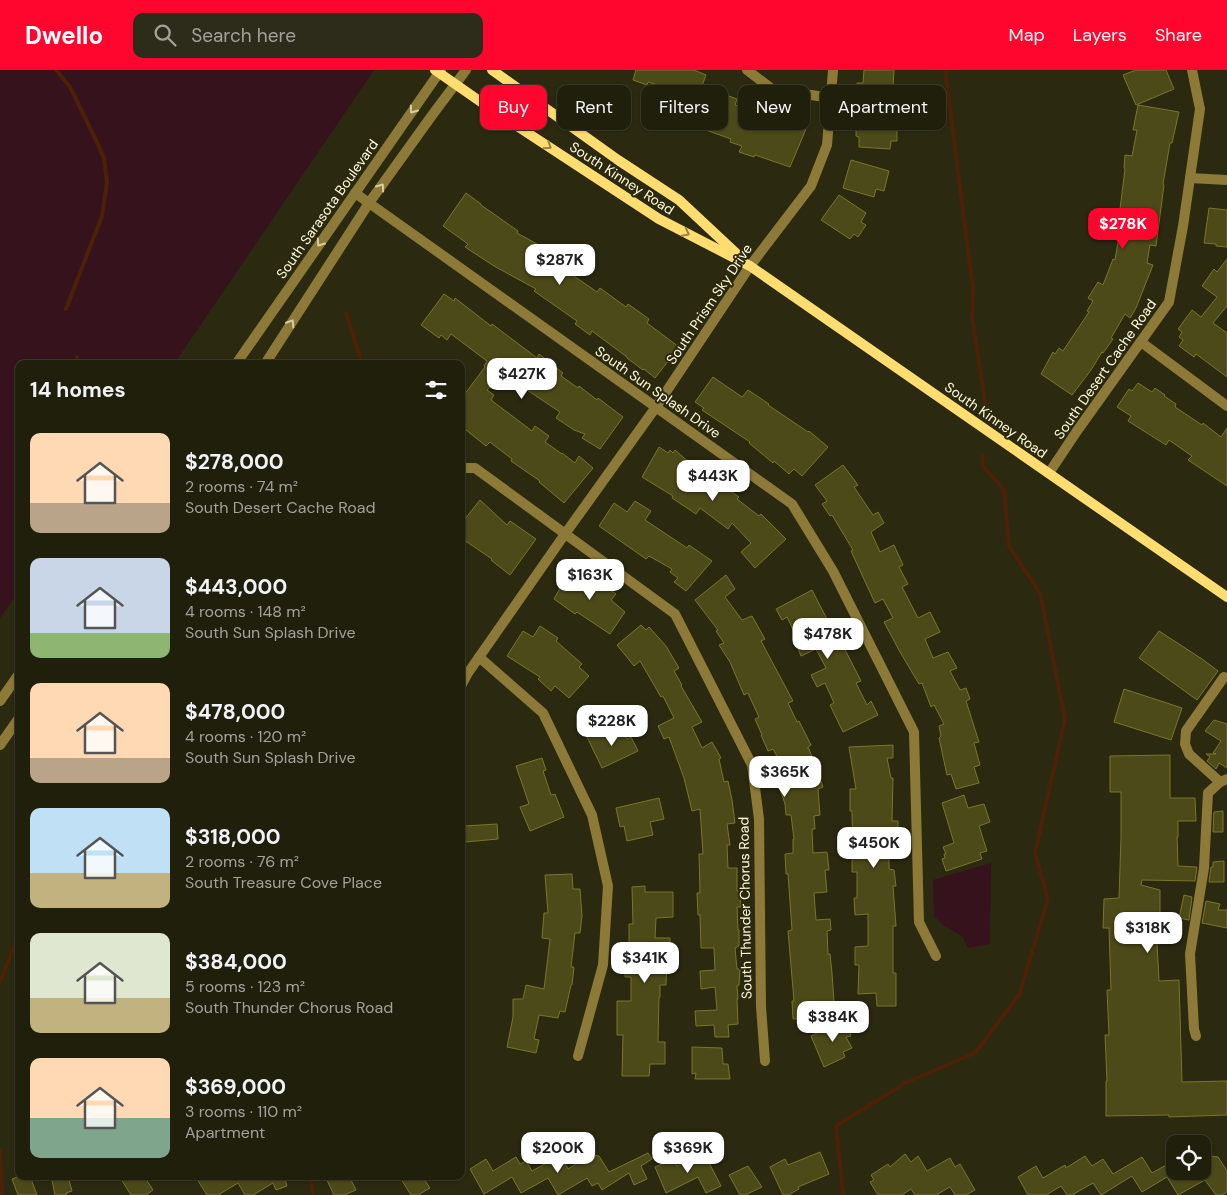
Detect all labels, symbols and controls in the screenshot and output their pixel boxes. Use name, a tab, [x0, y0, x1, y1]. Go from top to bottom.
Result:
search box	[133, 13, 483, 58]
text: Dwello	[25, 20, 103, 51]
icon: search	[151, 21, 179, 49]
text: Search here	[191, 23, 296, 48]
text: Map	[1009, 23, 1045, 47]
text: Layers	[1073, 23, 1127, 47]
text: Share	[1155, 23, 1202, 47]
chip: Buy	[480, 85, 547, 130]
chip: Rent	[557, 85, 631, 130]
chip: Filters	[641, 85, 728, 130]
chip: New	[738, 85, 810, 130]
chip: Apartment	[820, 85, 946, 130]
one-way arrow	[410, 104, 419, 114]
street label: South Sarasota Boulevard	[272, 136, 382, 282]
street label: South Kinney Road	[566, 137, 678, 219]
one-way arrow	[543, 140, 552, 150]
one-way arrow	[375, 183, 384, 193]
pin: $278K	[1088, 208, 1158, 250]
text: $278K	[1099, 213, 1147, 234]
one-way arrow	[680, 227, 689, 237]
one-way arrow	[317, 237, 326, 247]
street label: South Prism Sky Drive	[662, 240, 756, 368]
pin: $287K	[525, 244, 595, 286]
text: $287K	[536, 249, 584, 270]
street label: South Desert Cache Road	[1050, 296, 1160, 442]
one-way arrow	[285, 319, 295, 328]
street label: South Sun Splash Drive	[592, 342, 724, 442]
pin: $427K	[487, 358, 557, 400]
text: $427K	[498, 363, 546, 384]
text: 14 homes	[30, 376, 126, 404]
icon: filters	[422, 376, 450, 404]
street label: South Kinney Road	[941, 378, 1051, 462]
text: $278,000	[185, 448, 284, 476]
icon: home	[70, 453, 130, 513]
pin: $443K	[678, 460, 748, 502]
text: $443K	[688, 465, 738, 486]
text: 2 rooms · 74 m²	[185, 476, 298, 497]
text: South Desert Cache Road	[185, 497, 375, 518]
pin: $163K	[555, 558, 625, 601]
text: $163K	[567, 564, 613, 585]
text: $443,000	[185, 573, 287, 601]
icon: home	[70, 578, 130, 638]
text: 4 rooms · 148 m²	[185, 601, 306, 622]
pin: $478K	[793, 618, 863, 660]
text: South Sun Splash Drive	[185, 622, 356, 643]
text: $478K	[803, 623, 853, 644]
text: $478,000	[185, 698, 285, 726]
icon: home	[70, 703, 130, 763]
pin: $228K	[577, 704, 647, 747]
text: $228K	[588, 710, 636, 731]
text: 4 rooms · 120 m²	[185, 726, 306, 747]
text: South Sun Splash Drive	[185, 747, 356, 768]
pin: $365K	[750, 756, 820, 798]
text: $365K	[760, 761, 810, 782]
street label: South Thunder Chorus Road	[734, 817, 756, 999]
text: $318,000	[185, 823, 281, 851]
pin: $450K	[839, 826, 909, 869]
icon: home	[70, 828, 130, 888]
text: $450K	[848, 832, 900, 853]
text: 2 rooms · 76 m²	[185, 851, 299, 872]
text: South Treasure Cove Place	[185, 872, 382, 893]
pin: $318K	[1113, 912, 1183, 954]
text: $318K	[1125, 917, 1171, 938]
pin: $341K	[610, 942, 680, 984]
text: $341K	[622, 947, 668, 968]
text: $384,000	[185, 948, 287, 976]
icon: home	[70, 953, 130, 1013]
text: 5 rooms · 123 m²	[185, 976, 305, 997]
text: South Thunder Chorus Road	[185, 997, 393, 1018]
pin: $384K	[798, 1000, 868, 1043]
text: $384K	[808, 1006, 858, 1027]
text: $369,000	[185, 1073, 286, 1101]
icon: home	[70, 1078, 130, 1138]
text: 3 rooms · 110 m²	[185, 1101, 302, 1122]
text: Apartment	[185, 1122, 265, 1143]
pin: $200K	[523, 1132, 593, 1174]
pin: $369K	[653, 1132, 723, 1174]
map controls	[1166, 1135, 1211, 1180]
button: locate	[1166, 1135, 1211, 1180]
text: $200K	[532, 1137, 584, 1158]
text: $369K	[663, 1137, 713, 1158]

